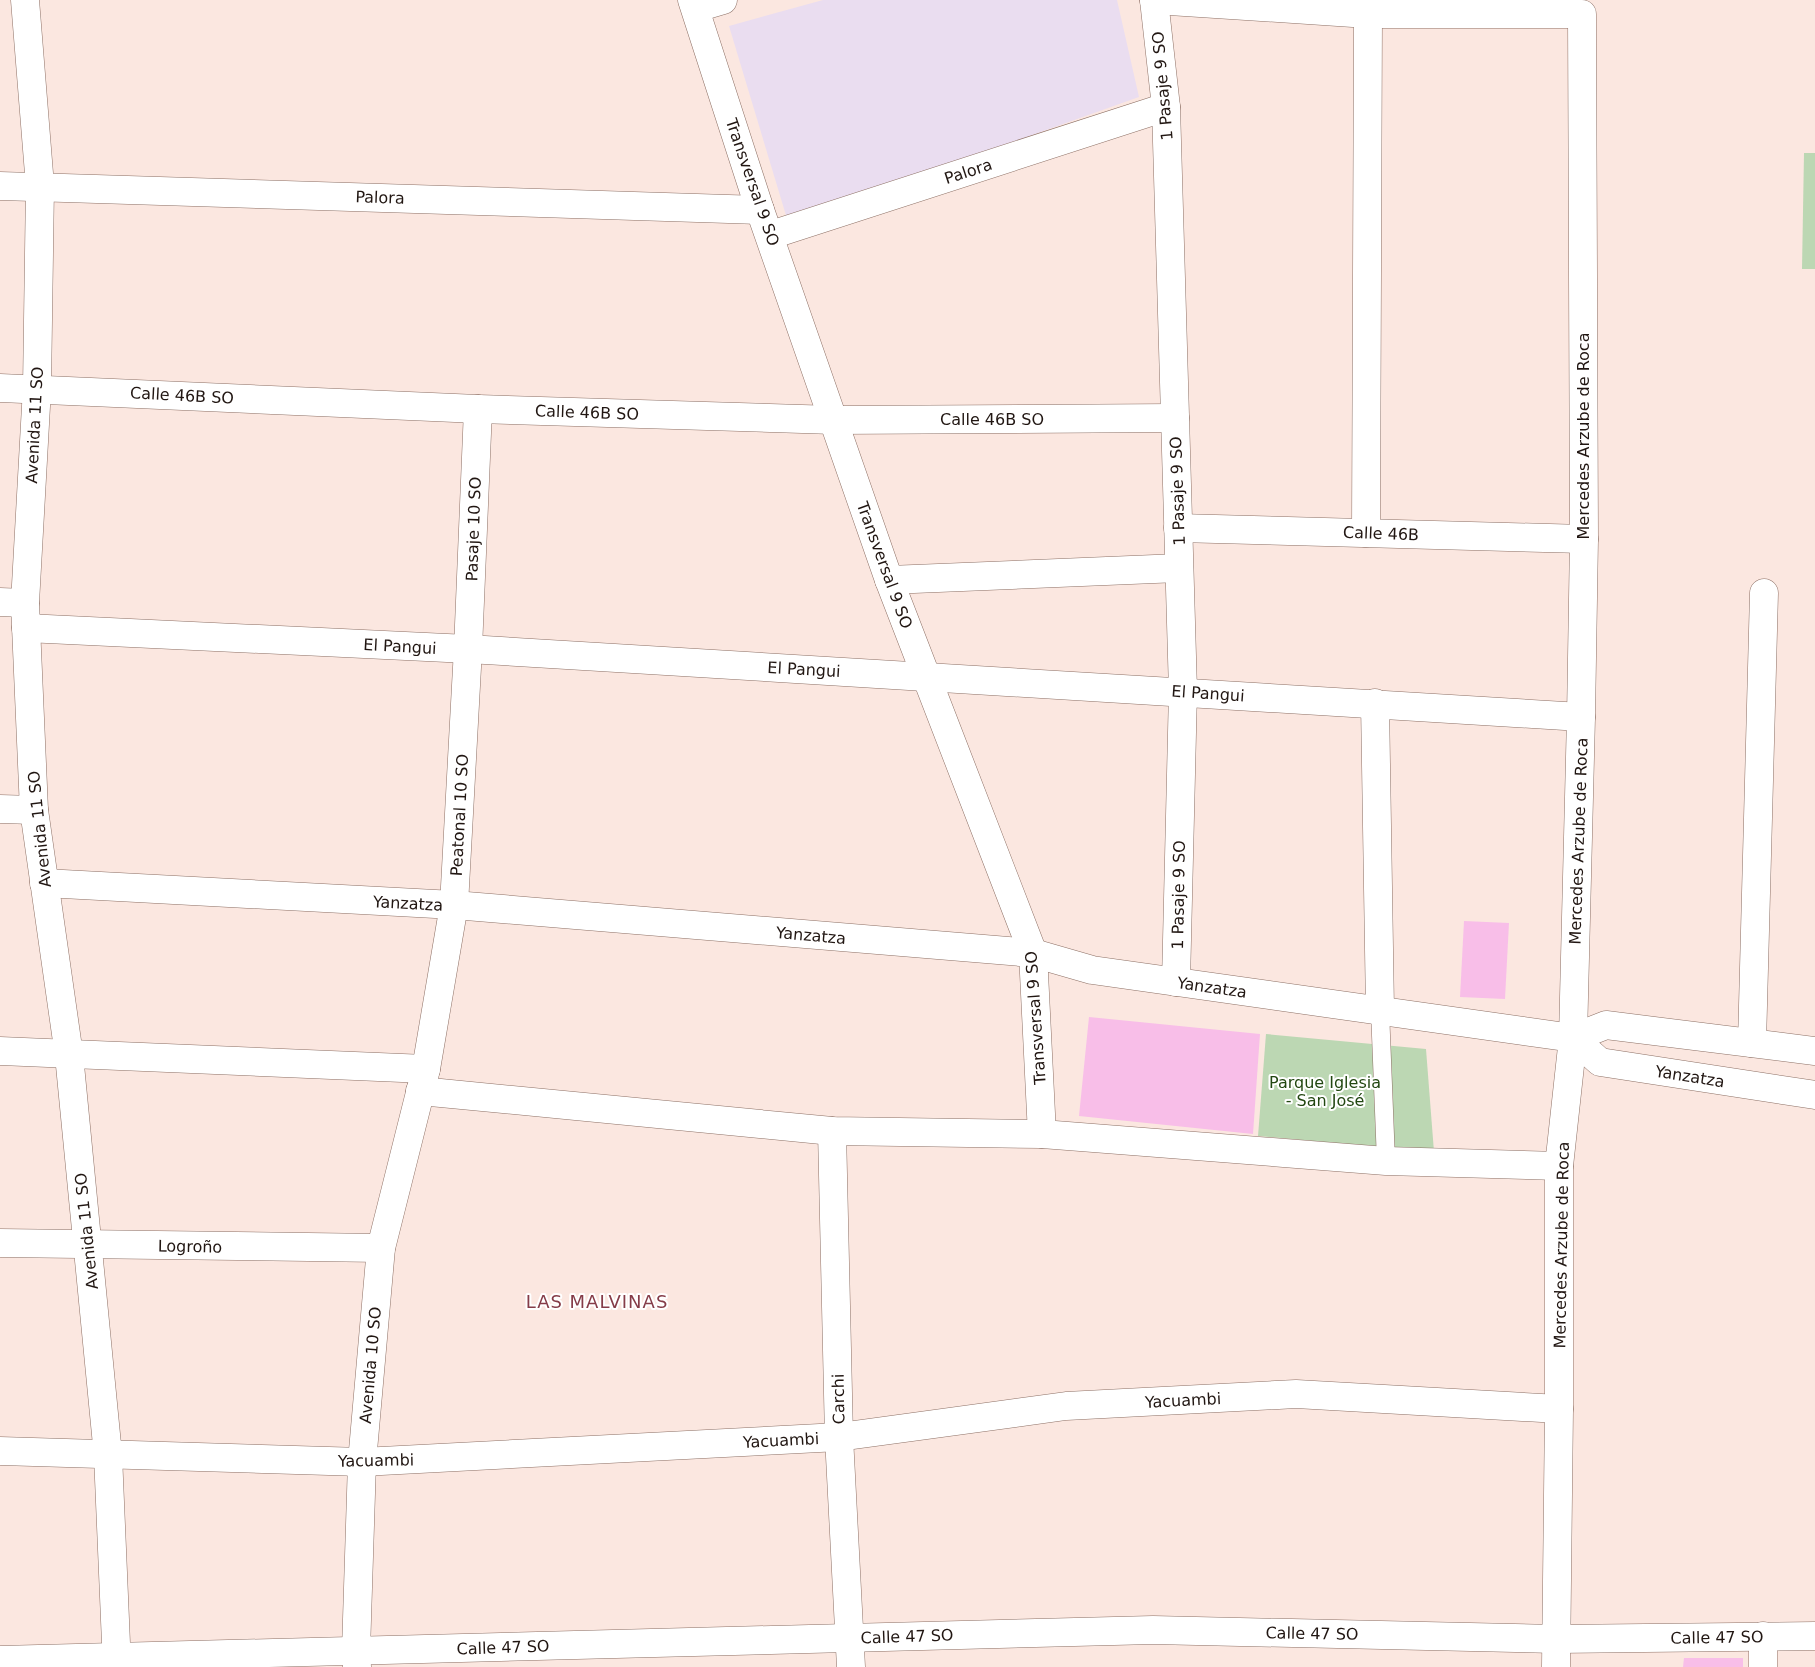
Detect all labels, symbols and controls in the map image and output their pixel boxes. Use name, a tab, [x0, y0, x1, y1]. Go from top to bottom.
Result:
street label: 1 Pasaje 9 SO	[1148, 31, 1177, 141]
street label: Transversal 9 SO	[721, 115, 783, 249]
street label: Palora	[942, 155, 995, 188]
street label: Palora	[355, 187, 405, 208]
street label: Mercedes Arzube de Roca	[1574, 333, 1593, 539]
street label: Avenida 11 SO	[22, 366, 47, 484]
street label: Calle 46B SO	[130, 383, 234, 408]
street label: Calle 46B SO	[535, 401, 639, 424]
street label: Calle 46B SO	[940, 410, 1044, 429]
street label: 1 Pasaje 9 SO	[1166, 436, 1189, 546]
street label: Pasaje 10 SO	[462, 476, 485, 582]
street label: Transversal 9 SO	[852, 498, 916, 631]
street label: Calle 46B	[1343, 523, 1419, 544]
street label: El Pangui	[363, 635, 437, 658]
street label: El Pangui	[767, 658, 841, 681]
street label: El Pangui	[1171, 681, 1245, 706]
street label: Mercedes Arzube de Roca	[1565, 737, 1592, 945]
street label: Peatonal 10 SO	[447, 753, 472, 877]
street label: Avenida 11 SO	[24, 770, 55, 888]
street label: 1 Pasaje 9 SO	[1168, 840, 1189, 950]
street label: Yanzatza	[371, 892, 444, 915]
street label: Yanzatza	[774, 923, 847, 948]
street label: Transversal 9 SO	[1021, 951, 1050, 1086]
street label: Yanzatza	[1175, 973, 1248, 1002]
street label: Yanzatza	[1653, 1061, 1726, 1091]
park label: Parque Iglesia - San José	[1269, 1073, 1381, 1110]
street label: Mercedes Arzube de Roca	[1550, 1141, 1573, 1349]
street label: Avenida 11 SO	[71, 1172, 102, 1290]
street label: Logroño	[158, 1236, 222, 1257]
district label: LAS MALVINAS	[526, 1291, 668, 1312]
street label: Avenida 10 SO	[356, 1306, 385, 1424]
street label: Carchi	[829, 1374, 848, 1424]
street label: Yacuambi	[1143, 1389, 1222, 1412]
street label: Yacuambi	[741, 1429, 820, 1452]
street label: Yacuambi	[337, 1450, 414, 1471]
street label: Calle 47 SO	[1265, 1623, 1359, 1644]
street label: Calle 47 SO	[860, 1625, 954, 1648]
street label: Calle 47 SO	[1670, 1627, 1764, 1648]
street label: Calle 47 SO	[456, 1636, 550, 1659]

